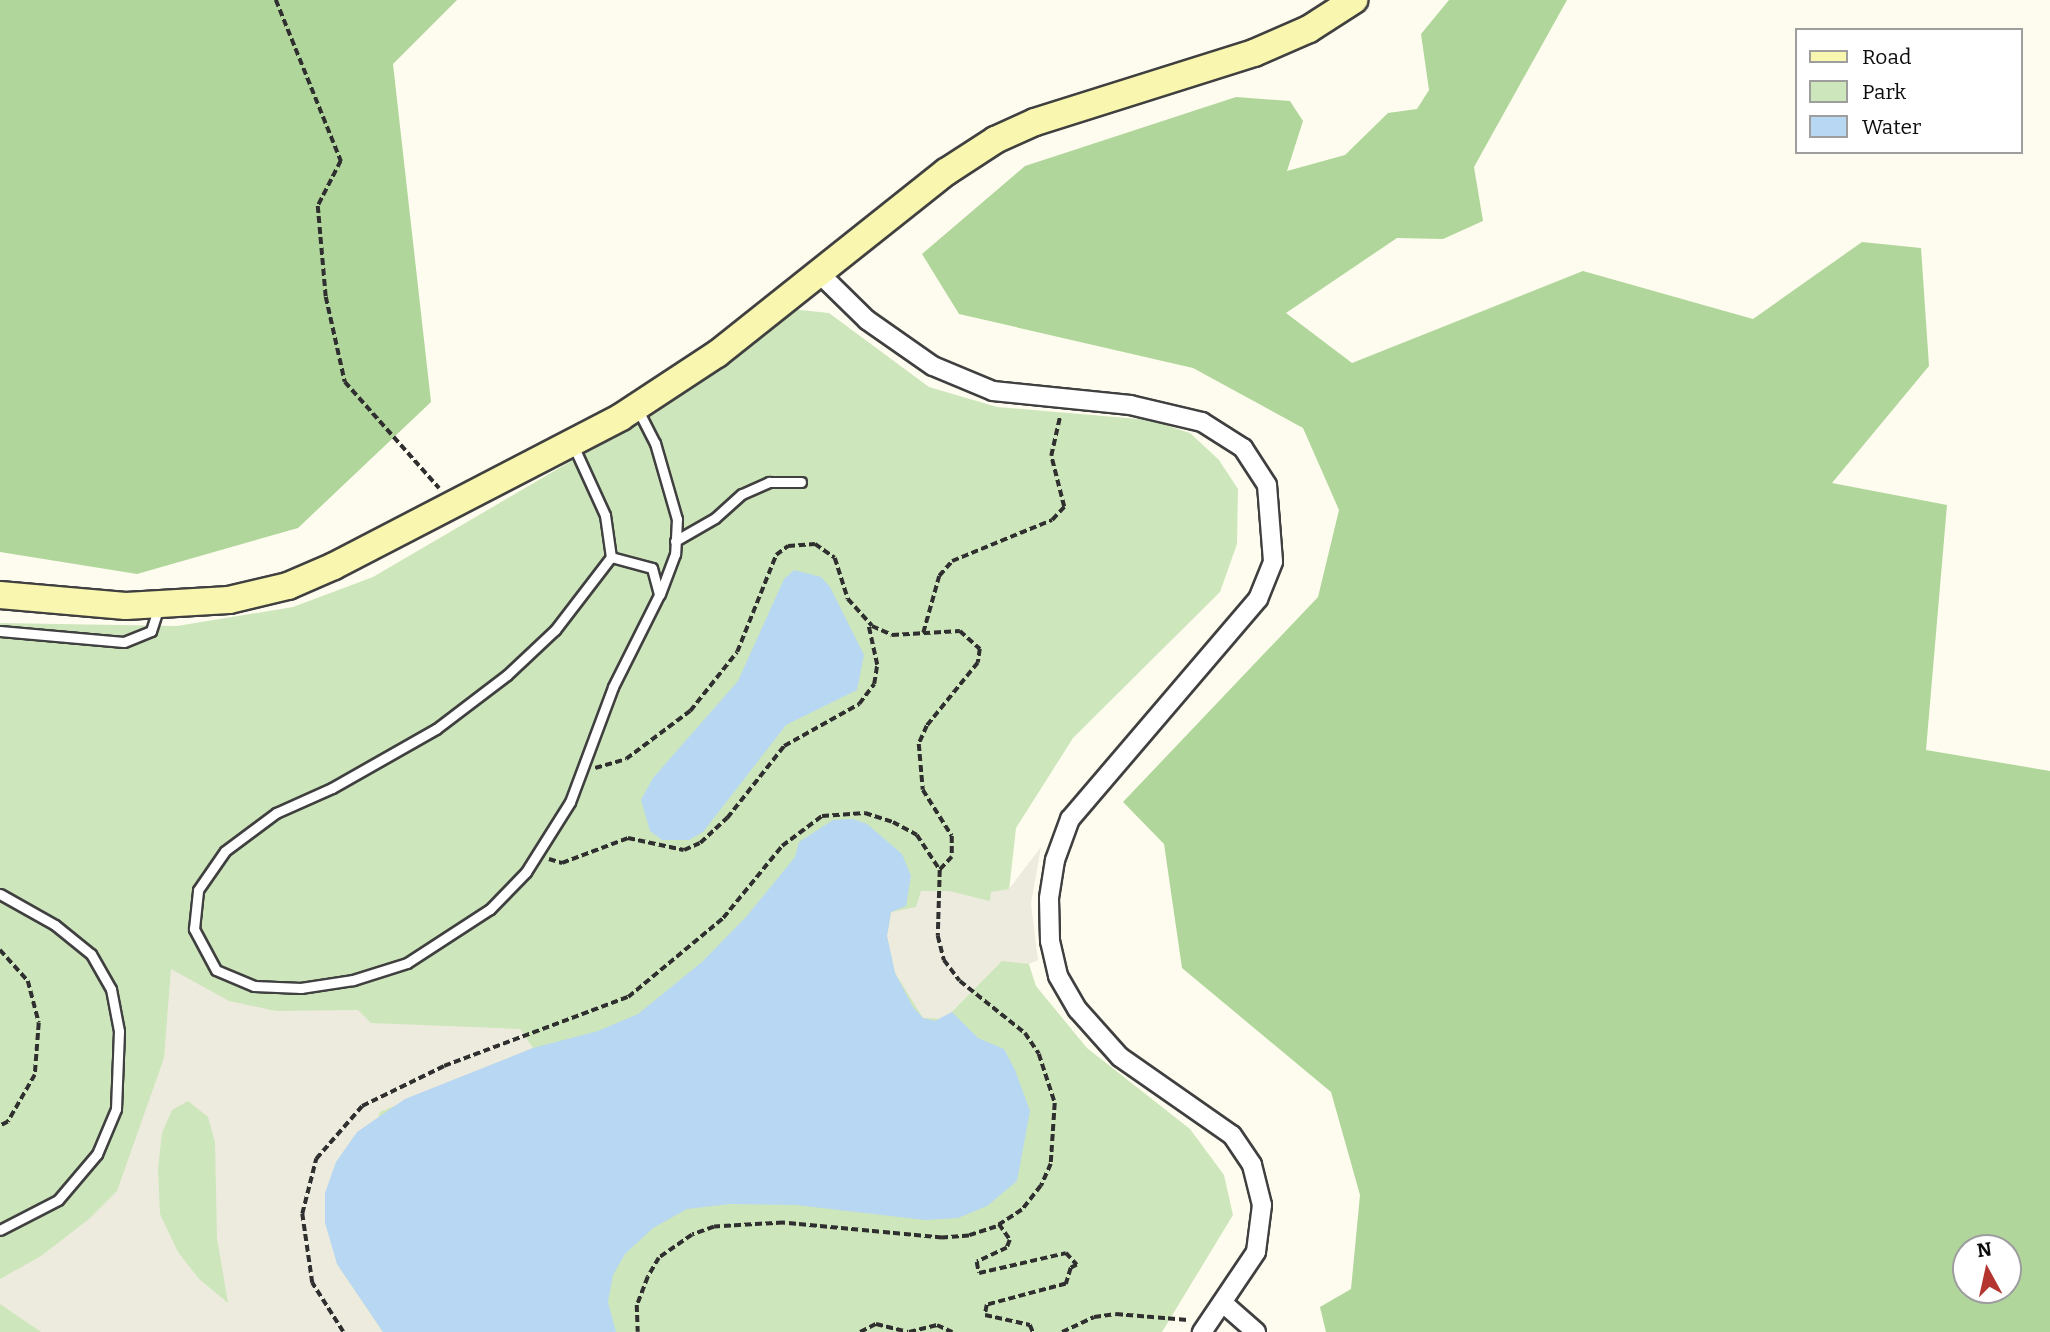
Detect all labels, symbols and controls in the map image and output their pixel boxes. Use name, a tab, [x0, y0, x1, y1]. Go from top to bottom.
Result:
legend	[1794, 28, 2022, 154]
text: Road	[1862, 44, 1911, 70]
text: Park	[1862, 79, 1906, 105]
text: Water	[1862, 114, 1921, 140]
north arrow	[1952, 1234, 2022, 1304]
text: N	[1975, 1237, 1993, 1262]

